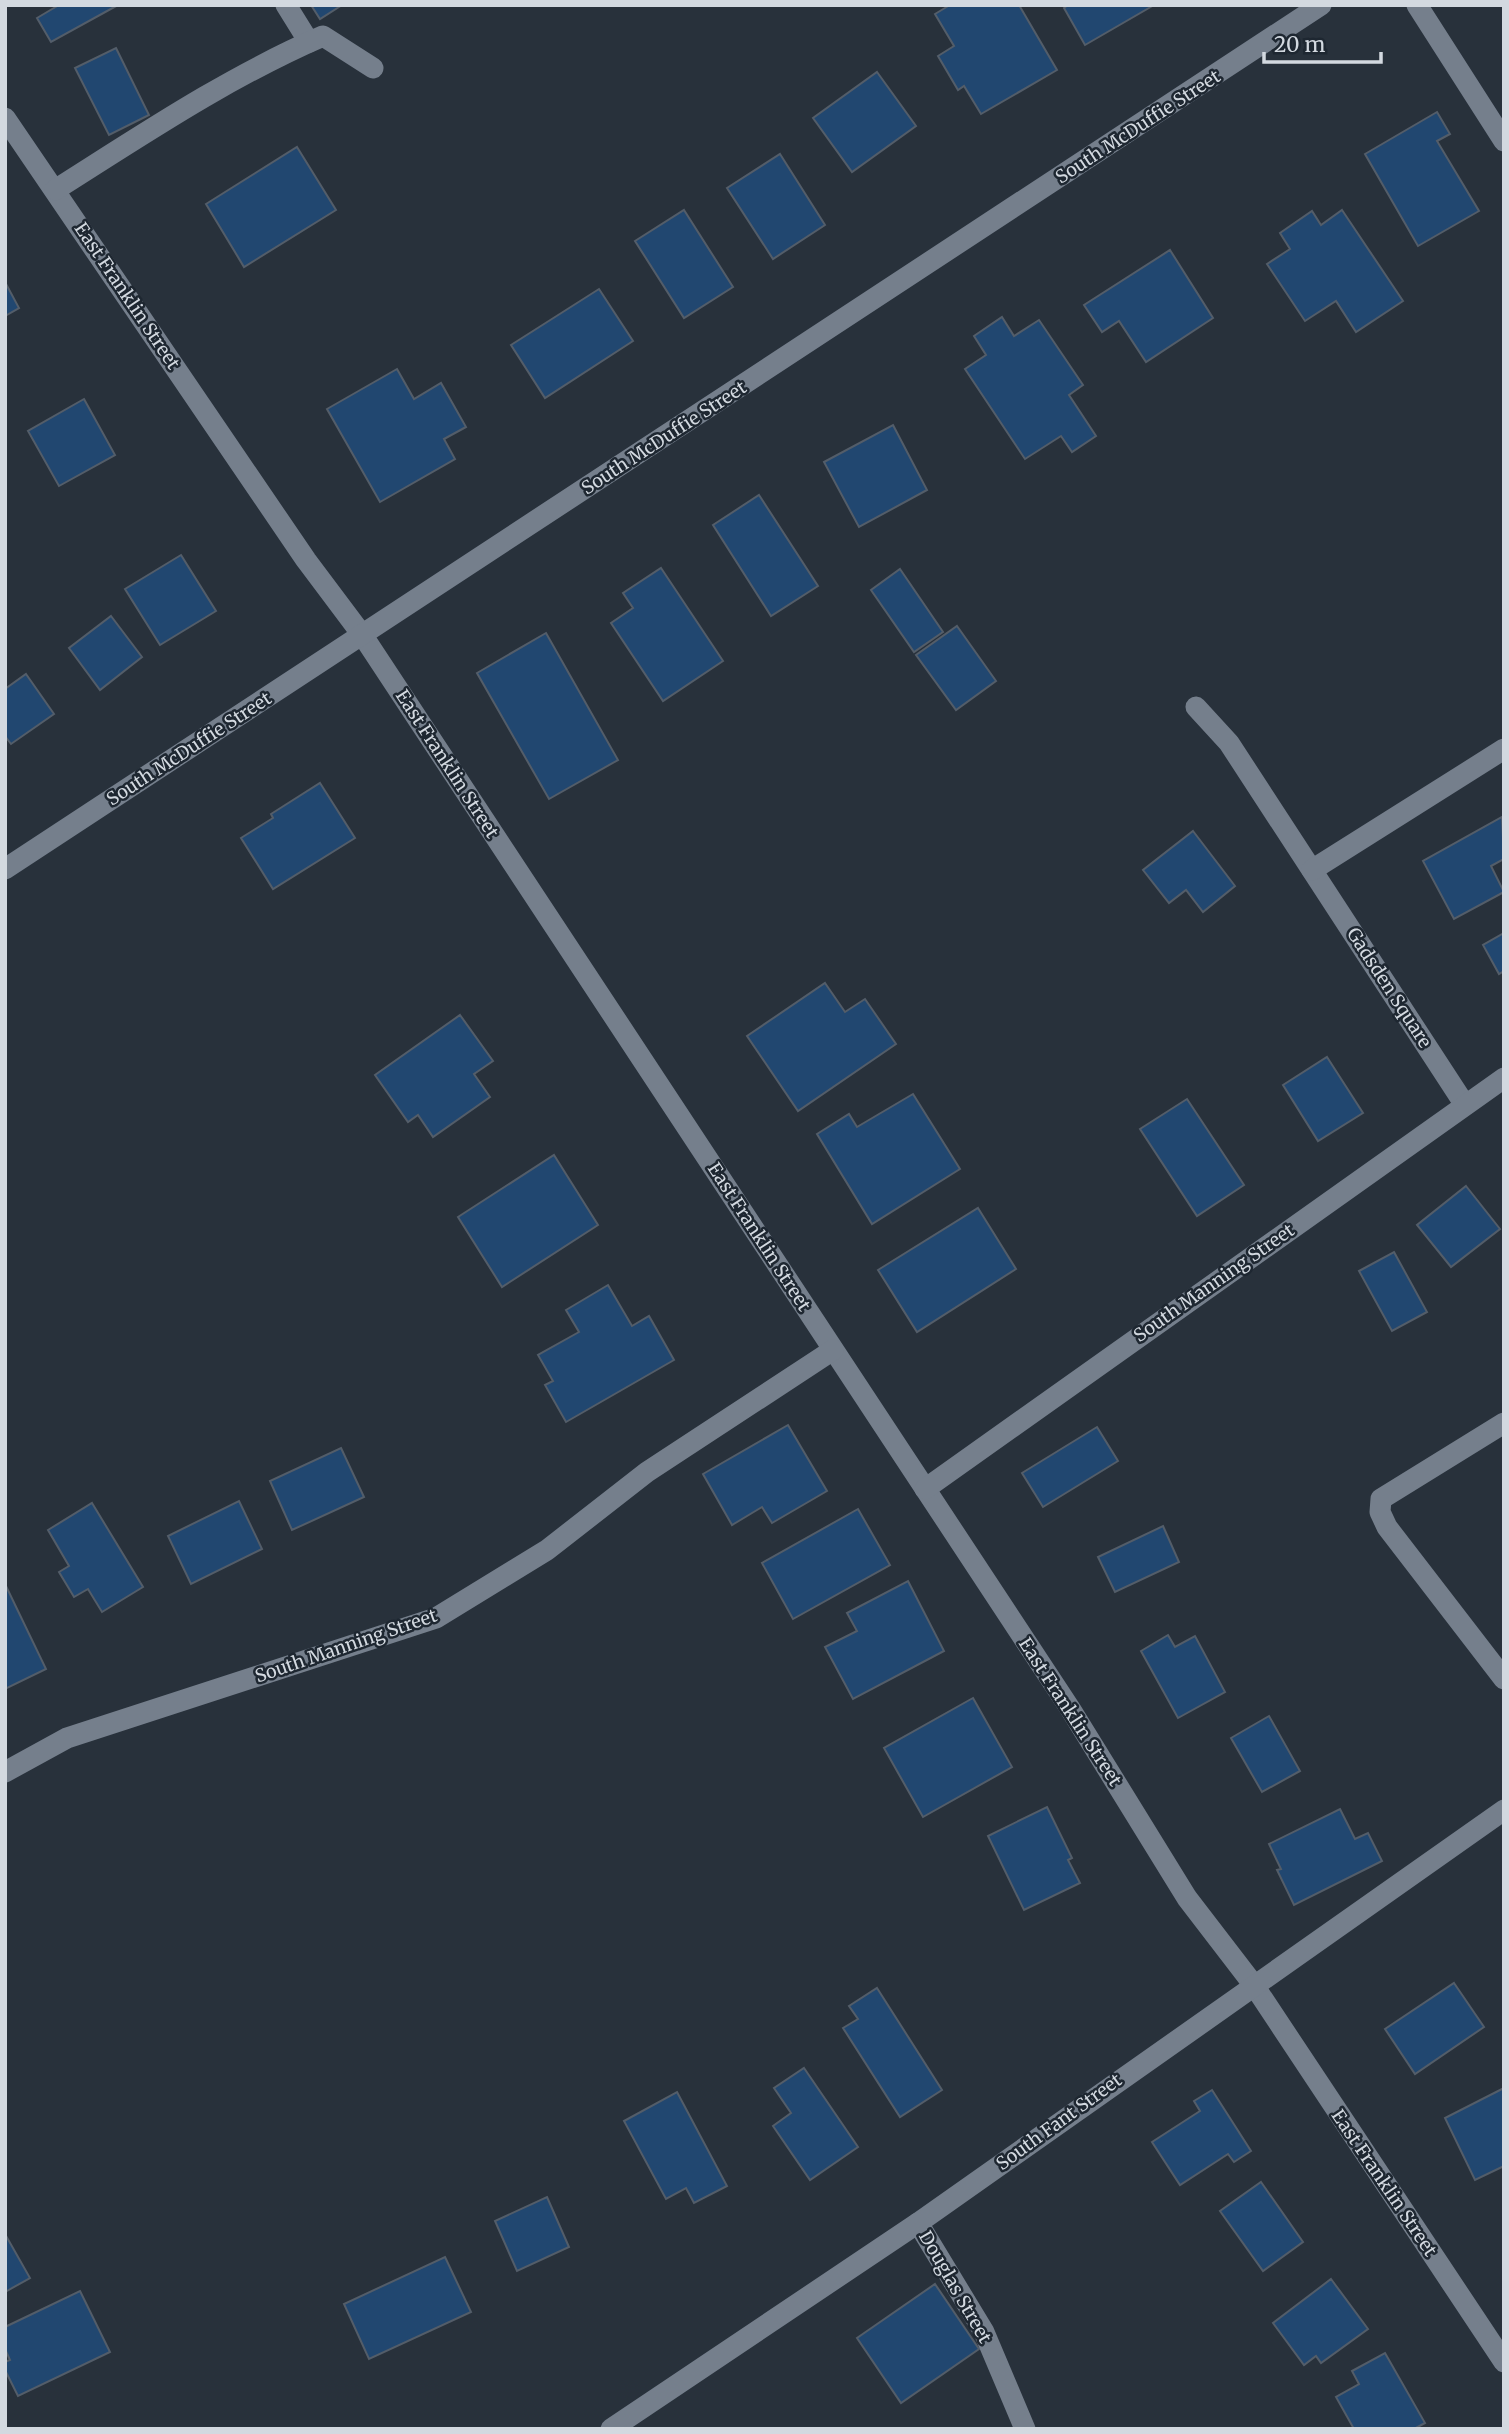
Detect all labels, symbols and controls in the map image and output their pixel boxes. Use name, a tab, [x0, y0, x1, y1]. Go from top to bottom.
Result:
scale bar	[1264, 21, 1381, 65]
text: 20 m	[1274, 31, 1326, 58]
street label: South McDuffie Street	[1051, 65, 1224, 188]
street label: East Franklin Street	[70, 218, 185, 374]
street label: South McDuffie Street	[577, 376, 750, 499]
street label: East Franklin Street	[391, 685, 504, 842]
street label: South McDuffie Street	[102, 687, 275, 810]
street label: Gadsden Square	[1342, 923, 1437, 1052]
street label: East Franklin Street	[703, 1158, 816, 1315]
street label: South Manning Street	[1129, 1218, 1299, 1347]
street label: South Manning Street	[252, 1604, 440, 1688]
street label: East Franklin Street	[1014, 1633, 1127, 1790]
street label: South Fant Street	[991, 2068, 1126, 2175]
street label: East Franklin Street	[1327, 2105, 1442, 2261]
street label: Douglas Street	[914, 2226, 997, 2347]

